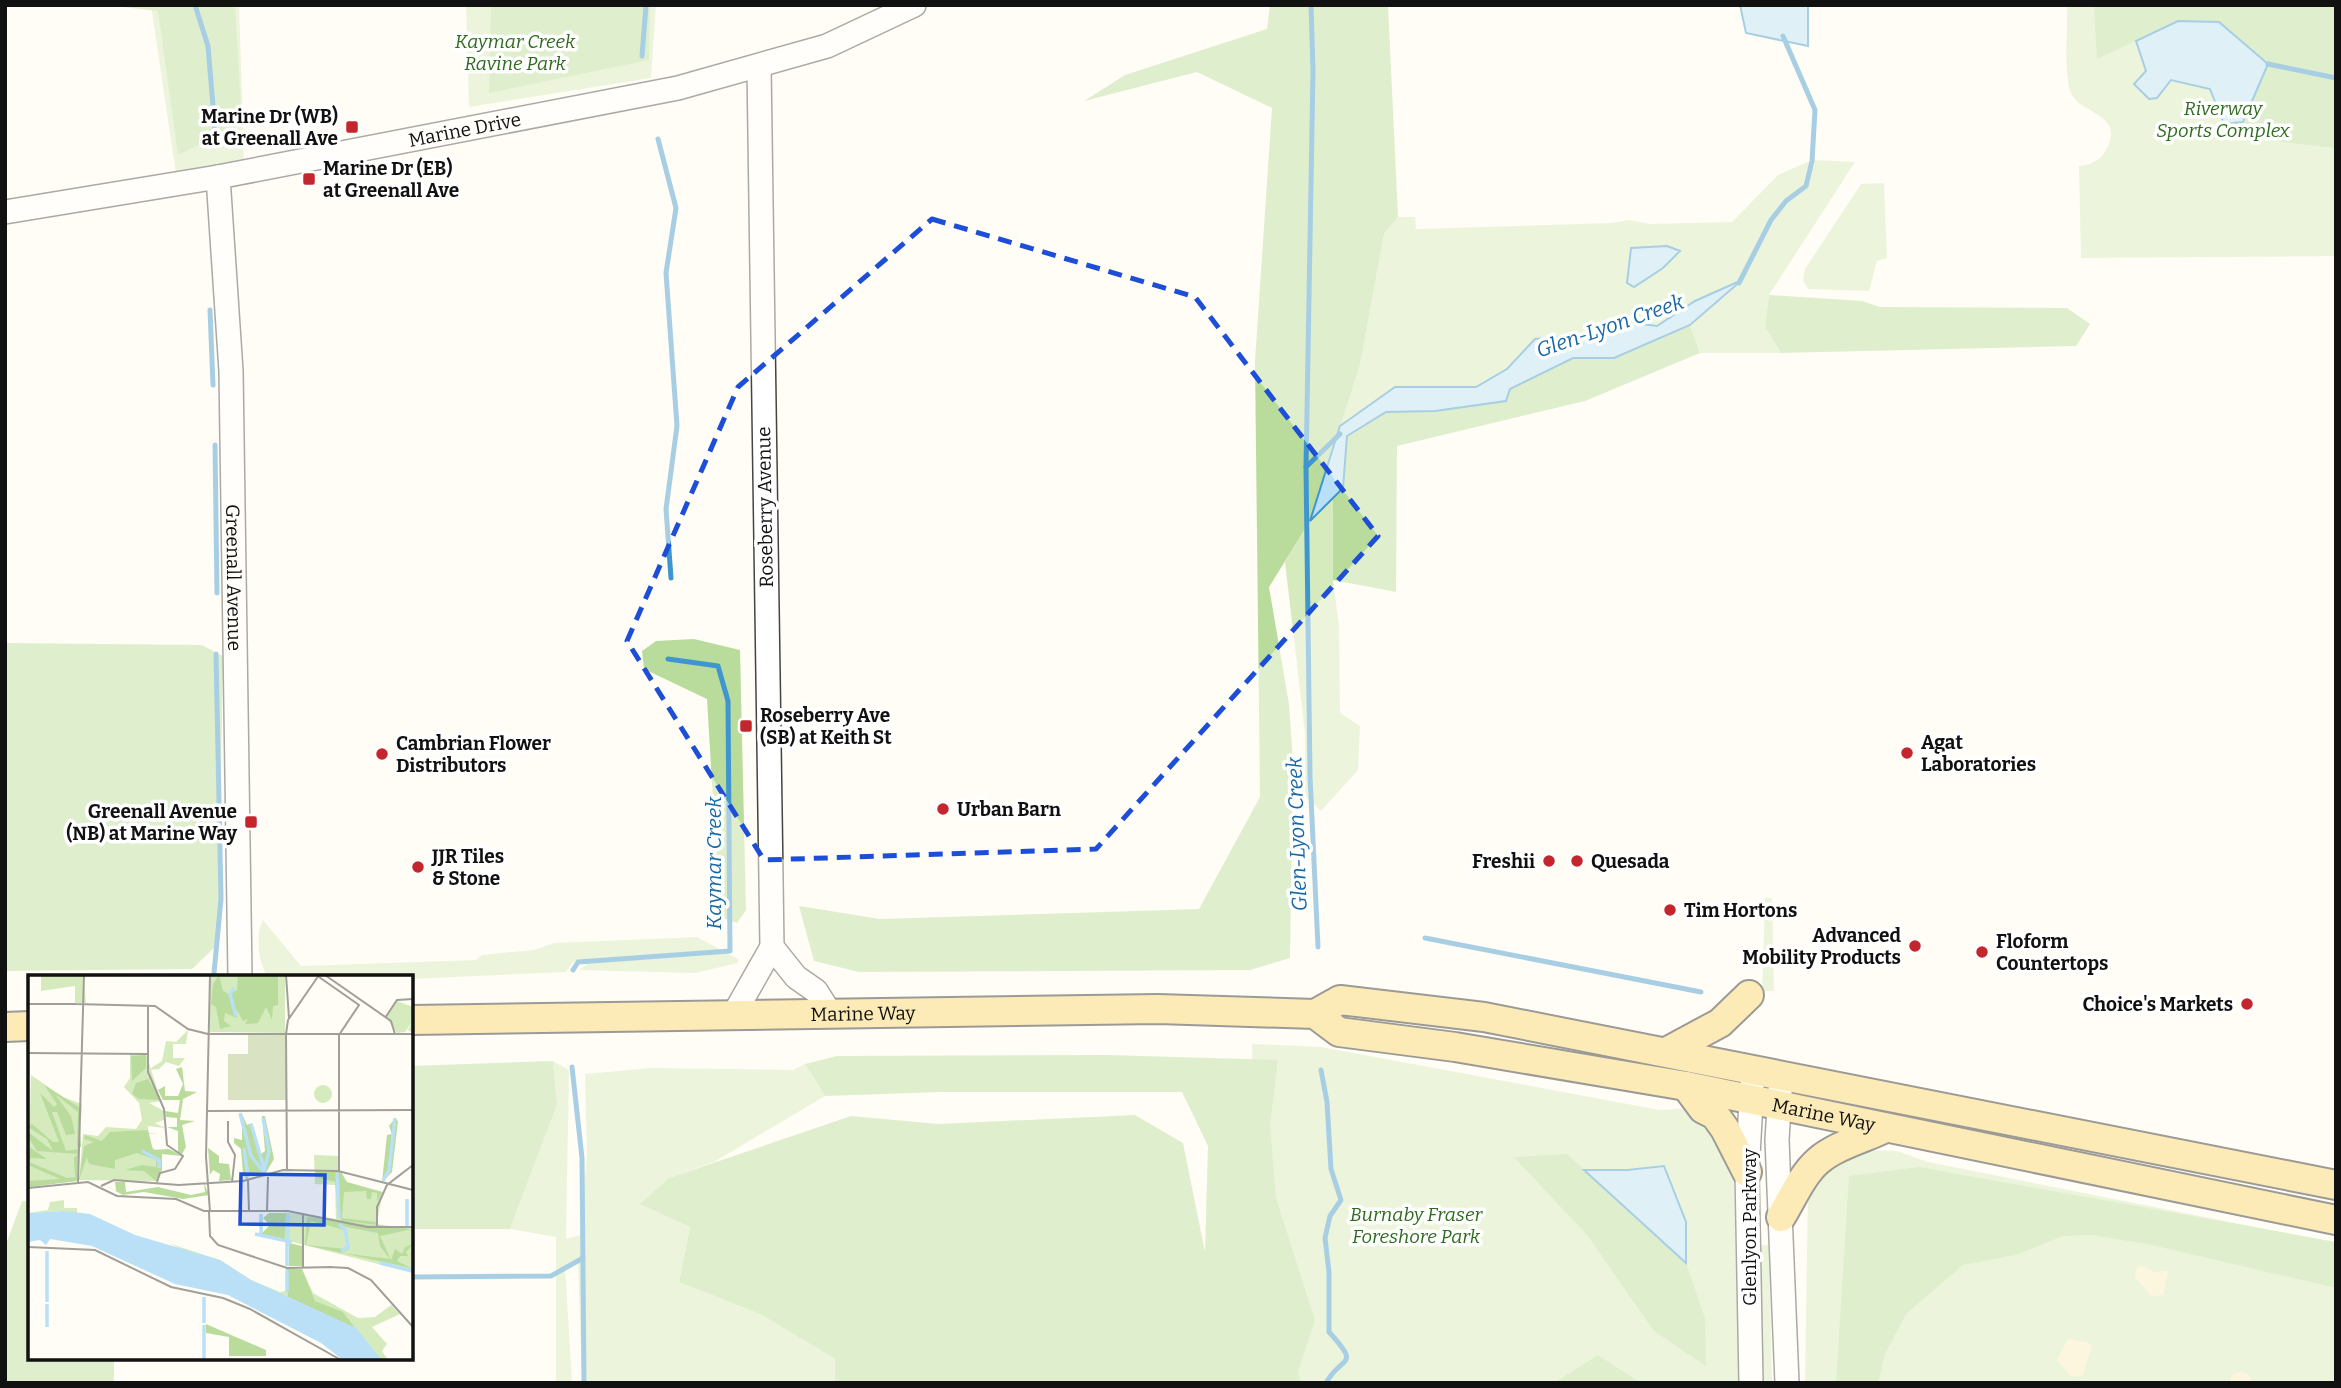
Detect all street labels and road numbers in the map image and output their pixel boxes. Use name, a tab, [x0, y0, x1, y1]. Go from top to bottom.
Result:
street label: Marine Drive	[406, 107, 523, 151]
street label: Roseberry Avenue	[752, 426, 778, 588]
street label: Greenall Avenue	[221, 504, 247, 651]
street label: Marine Way	[810, 1001, 916, 1026]
street label: Marine Way	[1770, 1093, 1878, 1136]
street label: Glenlyon Parkway	[1738, 1147, 1761, 1306]

